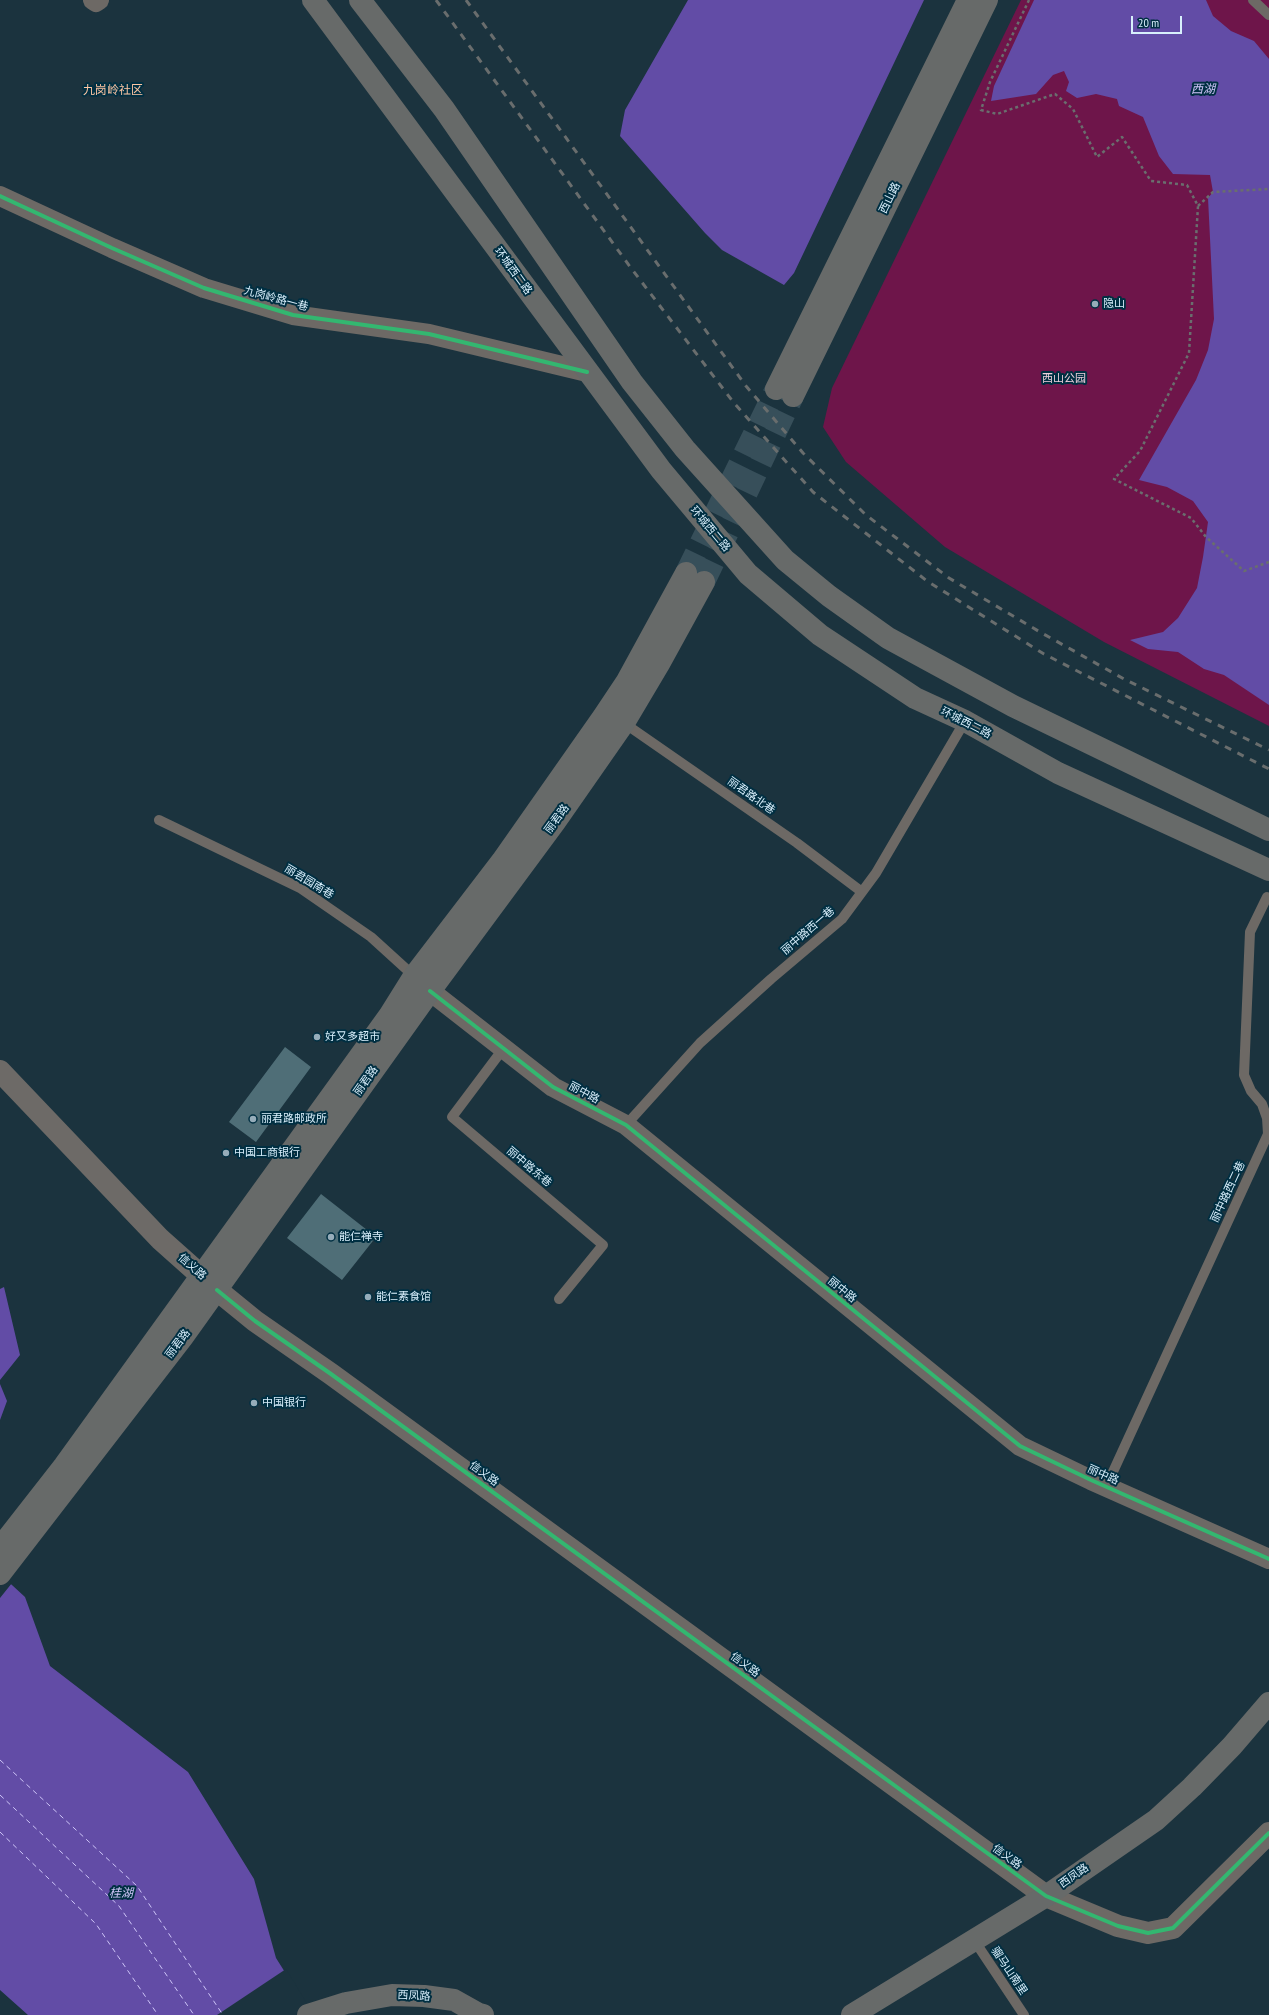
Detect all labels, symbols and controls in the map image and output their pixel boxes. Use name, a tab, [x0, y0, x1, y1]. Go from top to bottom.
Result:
scale bar	[1133, 8, 1184, 34]
text: 20 m	[1138, 15, 1159, 30]
water label: 西湖	[1191, 83, 1215, 97]
district label: 九岗岭社区	[83, 84, 143, 98]
street label: 西山路	[877, 180, 903, 216]
street label: 环城西二路	[491, 245, 535, 297]
street label: 九岗岭路一巷	[242, 284, 310, 314]
place label: 隐山	[1103, 297, 1125, 311]
marker: 隐山	[1090, 299, 1100, 309]
park label: 西山公园	[1042, 372, 1086, 386]
street label: 环城西二路	[687, 504, 733, 554]
street label: 环城西二路	[939, 705, 993, 741]
street label: 丽君路北巷	[725, 775, 777, 817]
street label: 丽君路	[542, 802, 572, 836]
street label: 丽君园南巷	[282, 862, 336, 902]
street label: 丽中路西一巷	[779, 904, 837, 958]
place label: 好又多超市	[325, 1030, 380, 1044]
marker: 好又多超市	[312, 1032, 322, 1042]
street label: 丽君路	[351, 1064, 381, 1098]
street label: 丽中路	[566, 1079, 602, 1107]
place label: 丽君路邮政所	[261, 1112, 327, 1126]
marker: 丽君路邮政所	[248, 1114, 258, 1124]
street label: 丽中路东巷	[504, 1144, 554, 1190]
place label: 中国工商银行	[234, 1146, 300, 1160]
marker: 中国工商银行	[221, 1148, 231, 1158]
street label: 丽中路西二巷	[1208, 1159, 1248, 1225]
place label: 能仁禅寺	[339, 1230, 383, 1244]
marker: 能仁禅寺	[326, 1232, 336, 1242]
street label: 信义路	[175, 1251, 209, 1283]
street label: 丽中路	[825, 1274, 859, 1306]
place label: 能仁素食馆	[376, 1290, 431, 1304]
marker: 能仁素食馆	[363, 1292, 373, 1302]
street label: 丽君路	[163, 1327, 193, 1361]
place label: 中国银行	[262, 1396, 306, 1410]
marker: 中国银行	[249, 1398, 259, 1408]
street label: 信义路	[467, 1459, 501, 1489]
street label: 丽中路	[1085, 1462, 1121, 1488]
street label: 信义路	[728, 1650, 762, 1680]
street label: 信义路	[990, 1842, 1024, 1872]
street label: 西凤路	[1057, 1861, 1091, 1891]
water label: 桂湖	[109, 1887, 133, 1901]
street label: 骝马山南里	[988, 1945, 1030, 1997]
street label: 西凤路	[397, 1989, 431, 2003]

